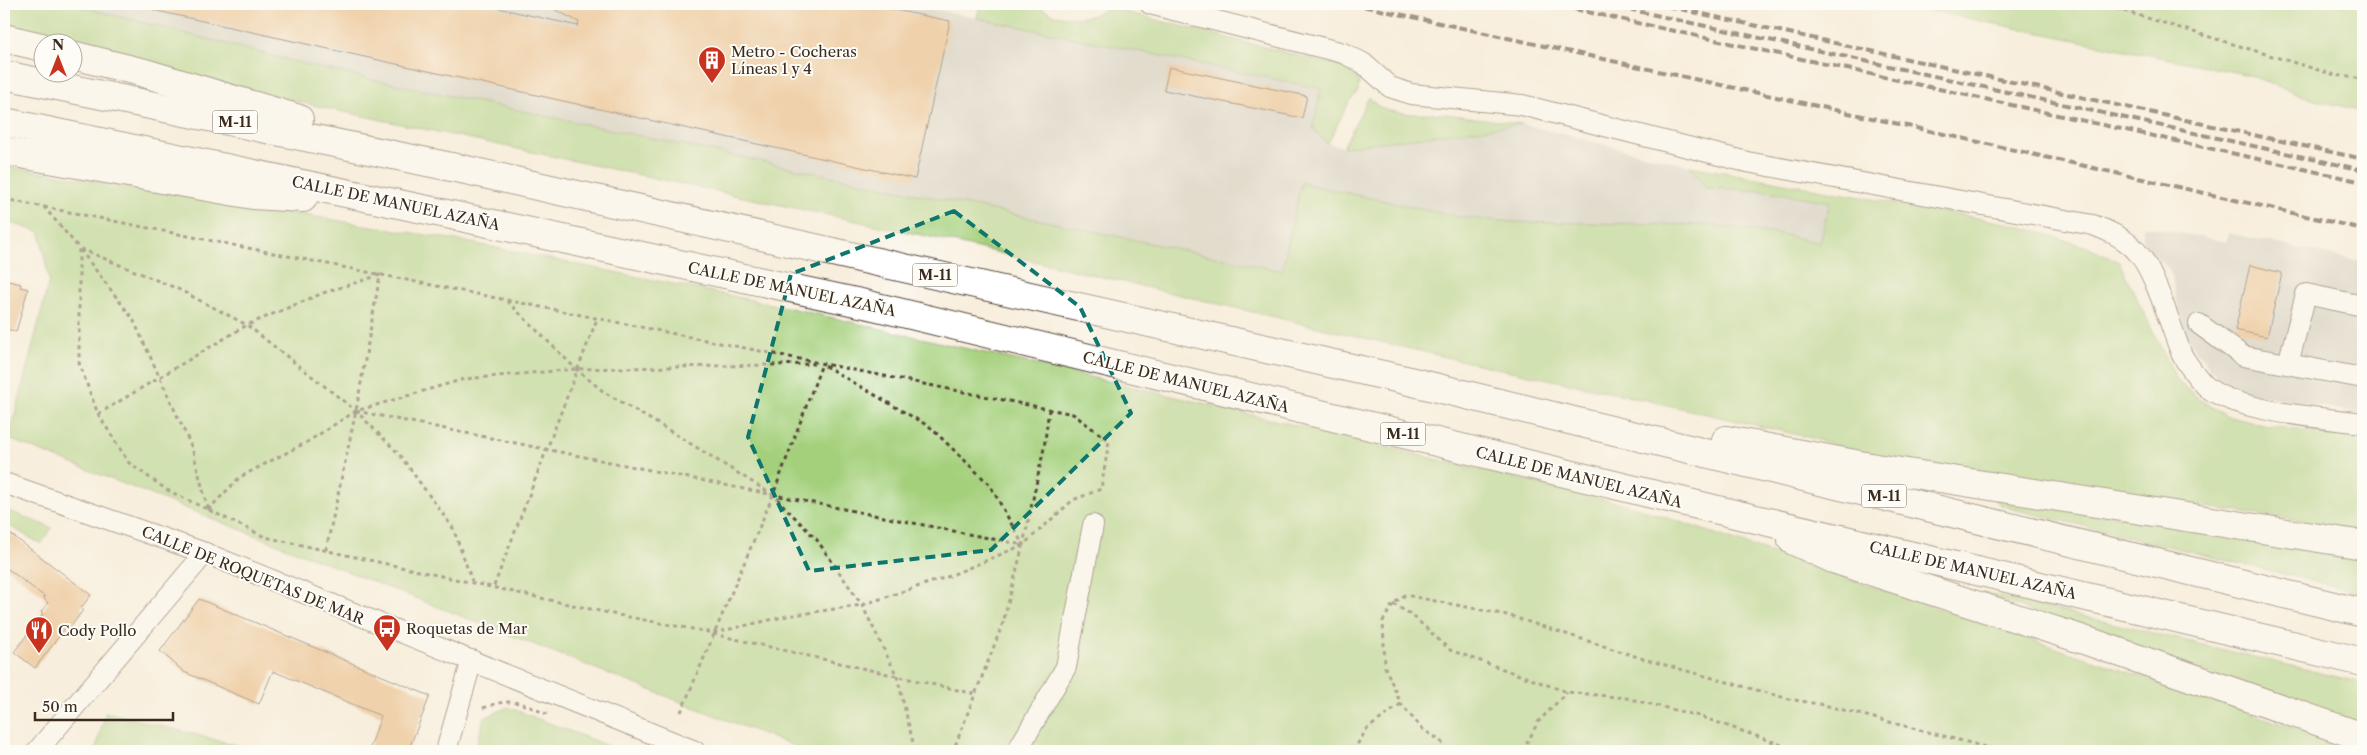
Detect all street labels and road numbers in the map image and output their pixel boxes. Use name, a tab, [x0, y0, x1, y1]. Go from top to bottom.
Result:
road number: M-11	[212, 110, 258, 134]
street label: CALLE DE MANUEL AZAÑA	[290, 172, 503, 235]
street label: CALLE DE MANUEL AZAÑA	[686, 258, 899, 321]
road number: M-11	[912, 264, 958, 286]
street label: CALLE DE MANUEL AZAÑA	[1081, 347, 1292, 417]
road number: M-11	[1380, 422, 1426, 446]
street label: CALLE DE MANUEL AZAÑA	[1474, 442, 1685, 512]
road number: M-11	[1862, 484, 1906, 508]
street label: CALLE DE ROQUETAS DE MAR	[139, 522, 368, 629]
street label: CALLE DE MANUEL AZAÑA	[1867, 537, 2079, 603]

